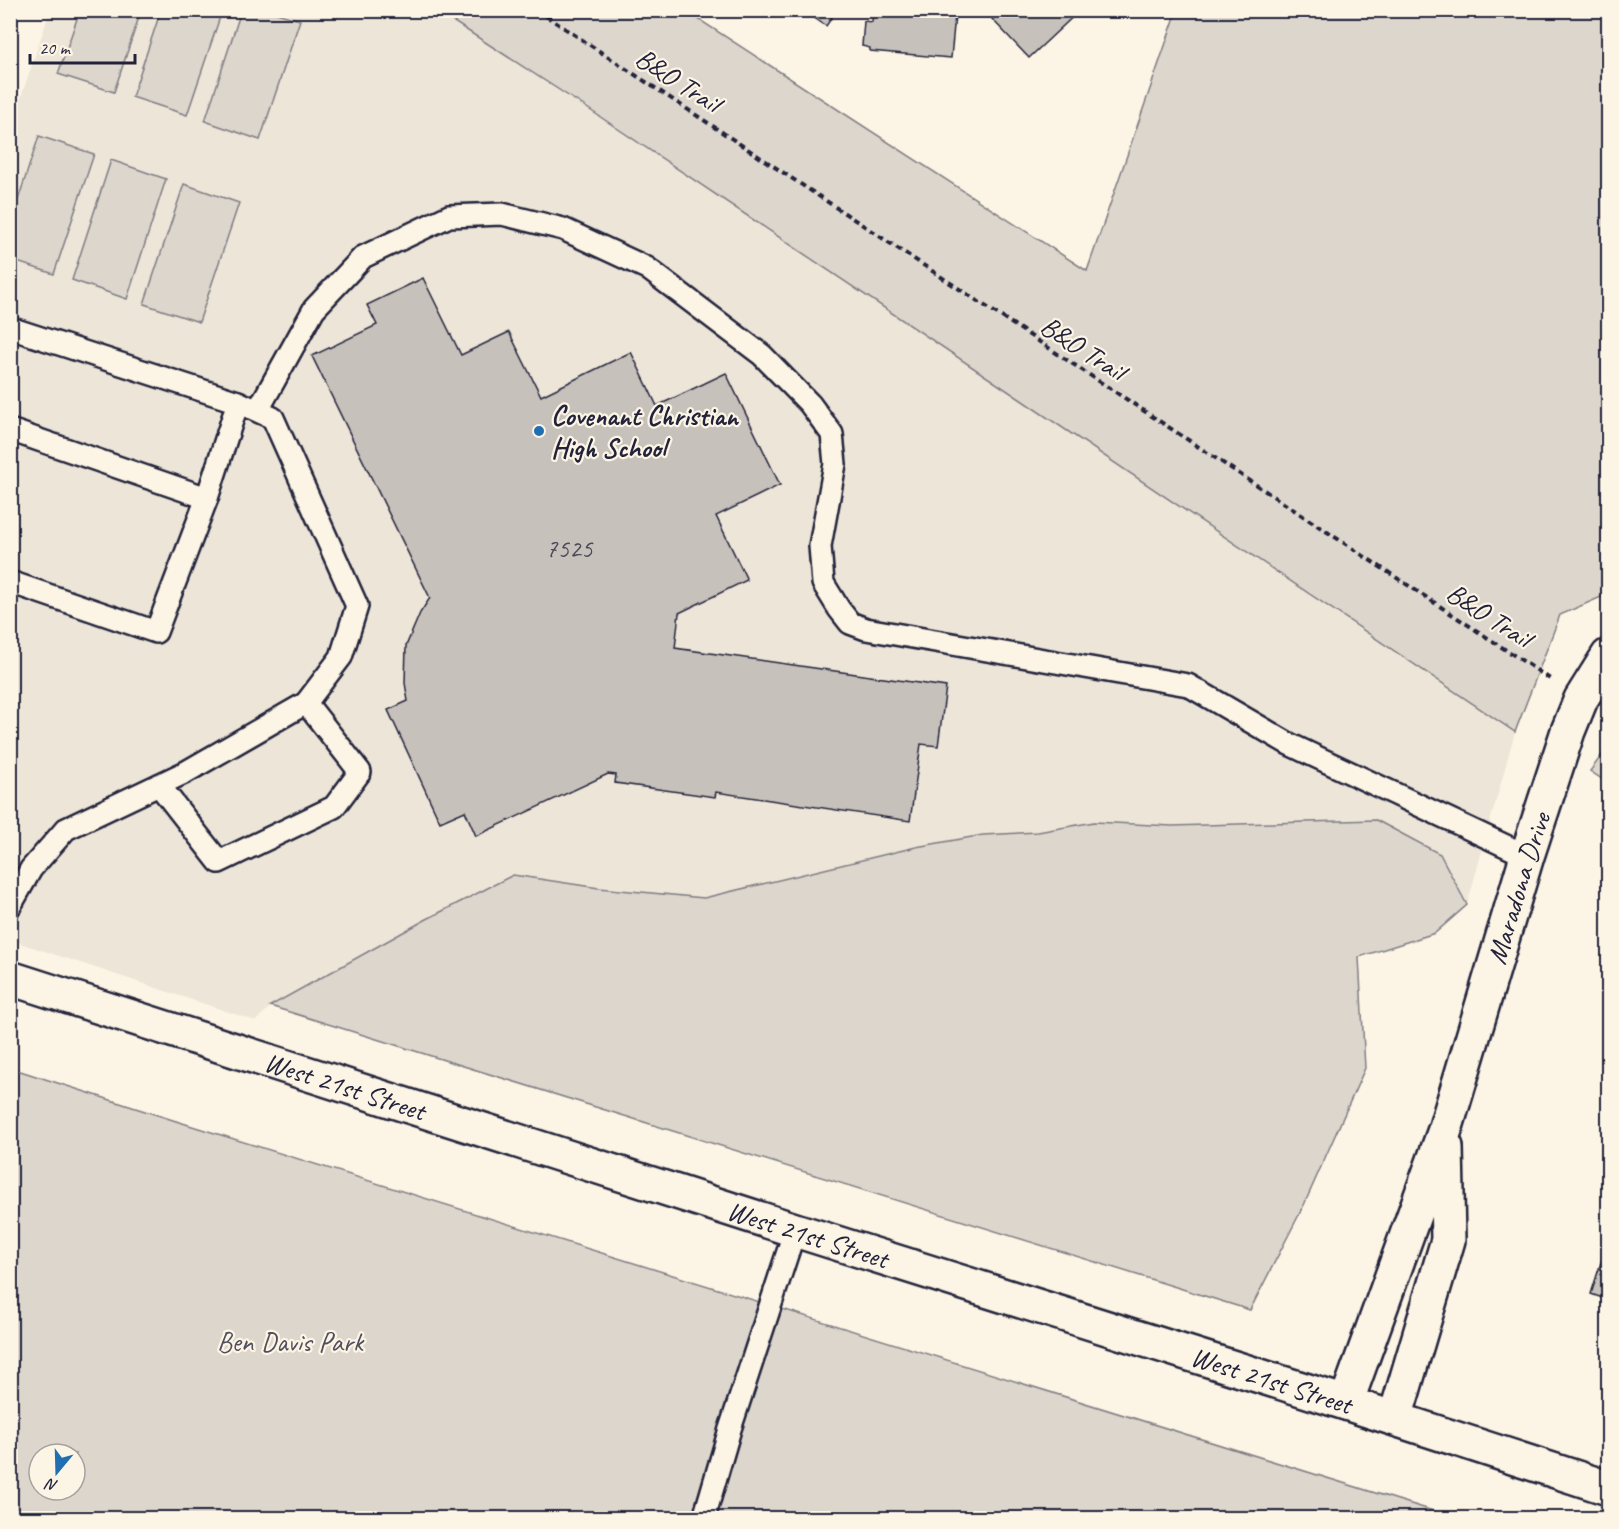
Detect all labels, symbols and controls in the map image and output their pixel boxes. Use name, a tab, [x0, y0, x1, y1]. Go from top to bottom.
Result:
scale bar	[30, 27, 135, 65]
text: 20 m	[39, 37, 72, 59]
street label: B&O Trail	[629, 40, 731, 123]
street label: B&O Trail	[1034, 308, 1136, 391]
place label: Covenant Christian High School	[551, 398, 740, 465]
marker: Covenant Christian High School	[532, 424, 546, 438]
house number: 7525	[546, 532, 594, 565]
street label: B&O Trail	[1440, 575, 1542, 658]
street label: Maradona Drive	[1478, 806, 1558, 968]
street label: West 21st Street	[261, 1043, 432, 1129]
street label: West 21st Street	[723, 1192, 895, 1277]
park label: Ben Davis Park	[217, 1324, 365, 1359]
street label: West 21st Street	[1187, 1338, 1359, 1422]
north arrow	[27, 1442, 87, 1502]
text: N	[42, 1473, 60, 1496]

